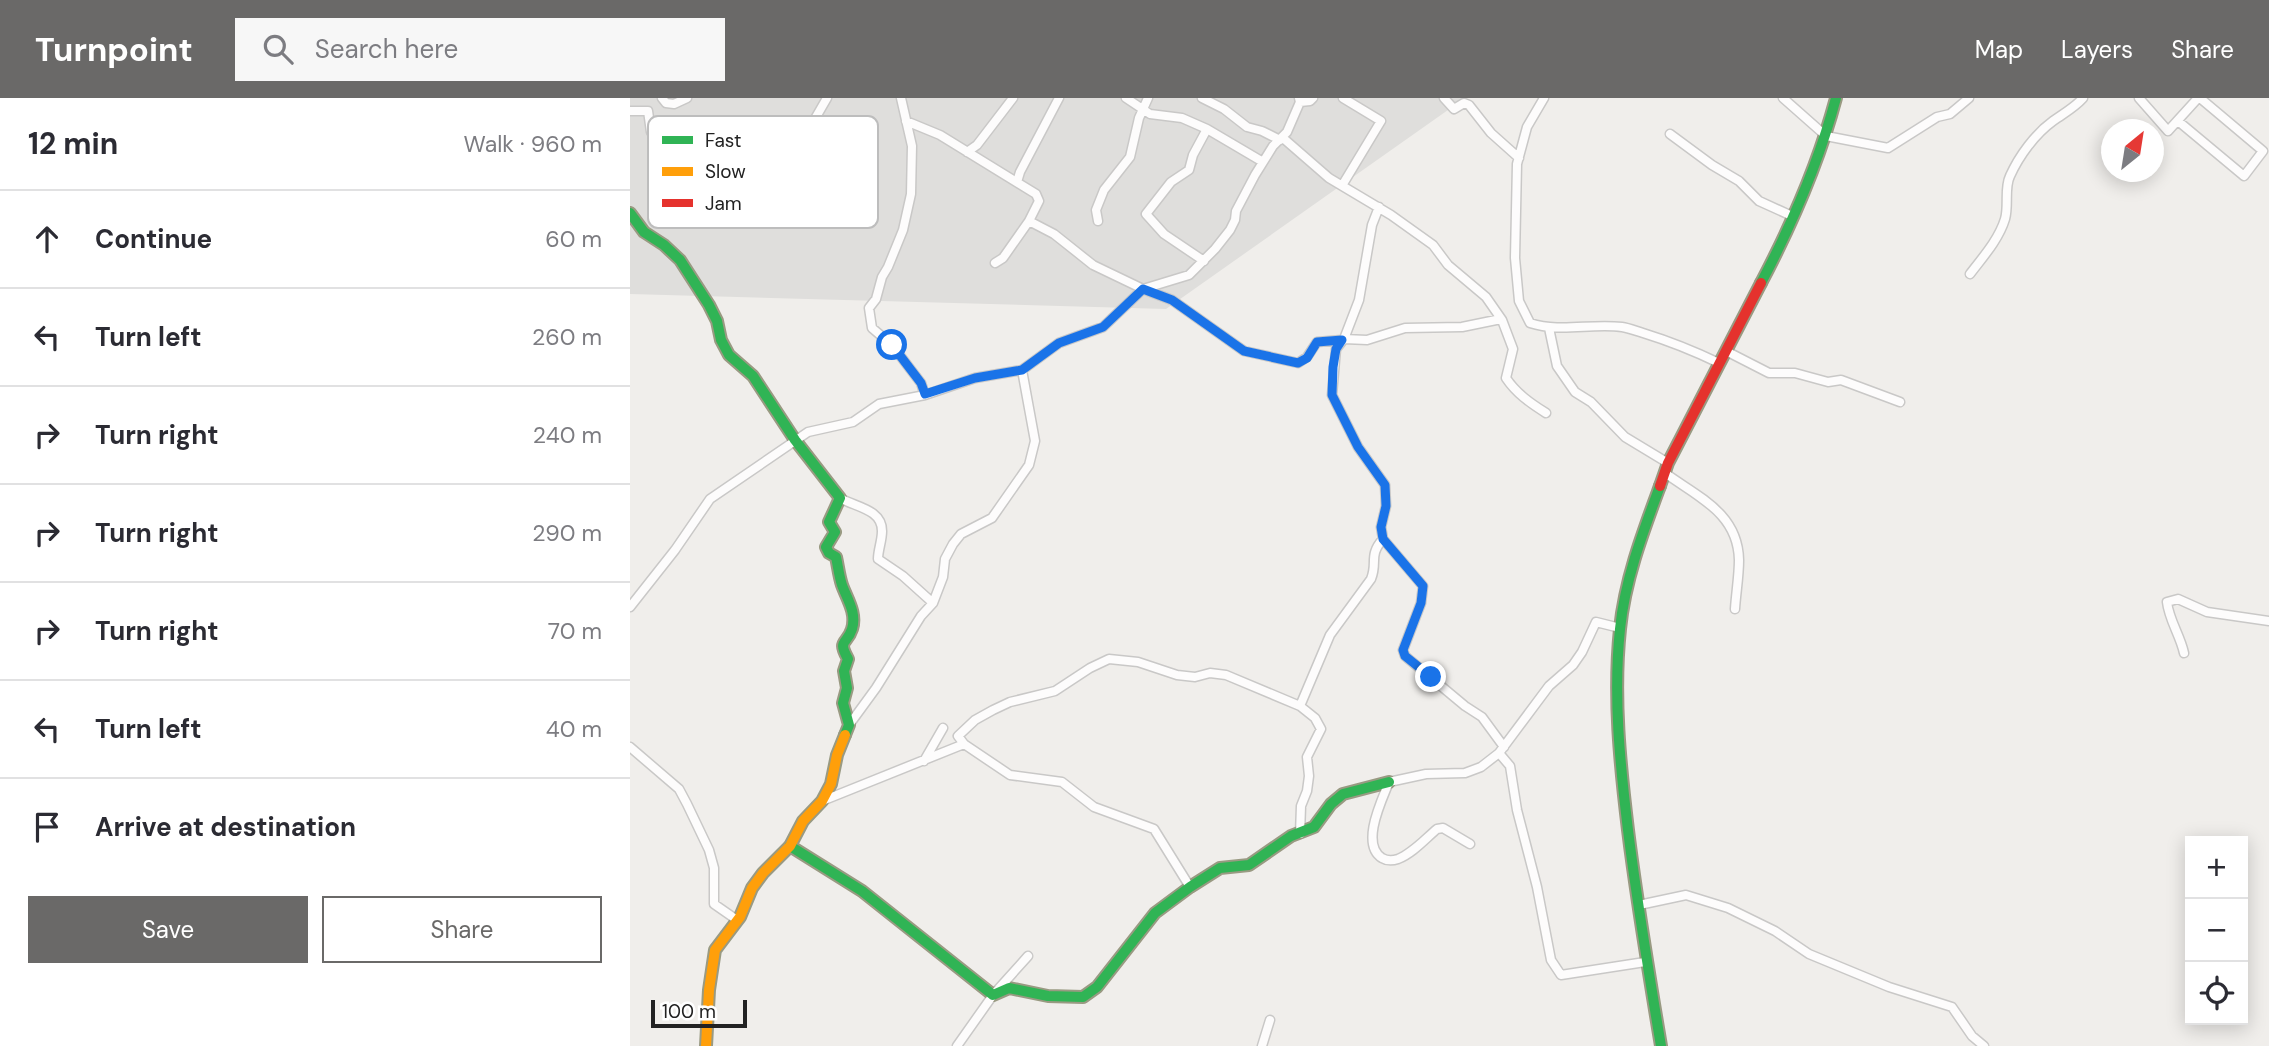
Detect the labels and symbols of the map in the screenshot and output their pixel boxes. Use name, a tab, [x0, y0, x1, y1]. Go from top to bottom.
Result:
legend	[648, 116, 878, 228]
north arrow	[2101, 119, 2164, 182]
text: Fast	[705, 128, 741, 153]
text: Slow	[705, 159, 746, 184]
text: Jam	[705, 191, 742, 216]
route start	[876, 329, 907, 360]
route end	[1415, 661, 1446, 692]
scale bar	[651, 997, 747, 1029]

